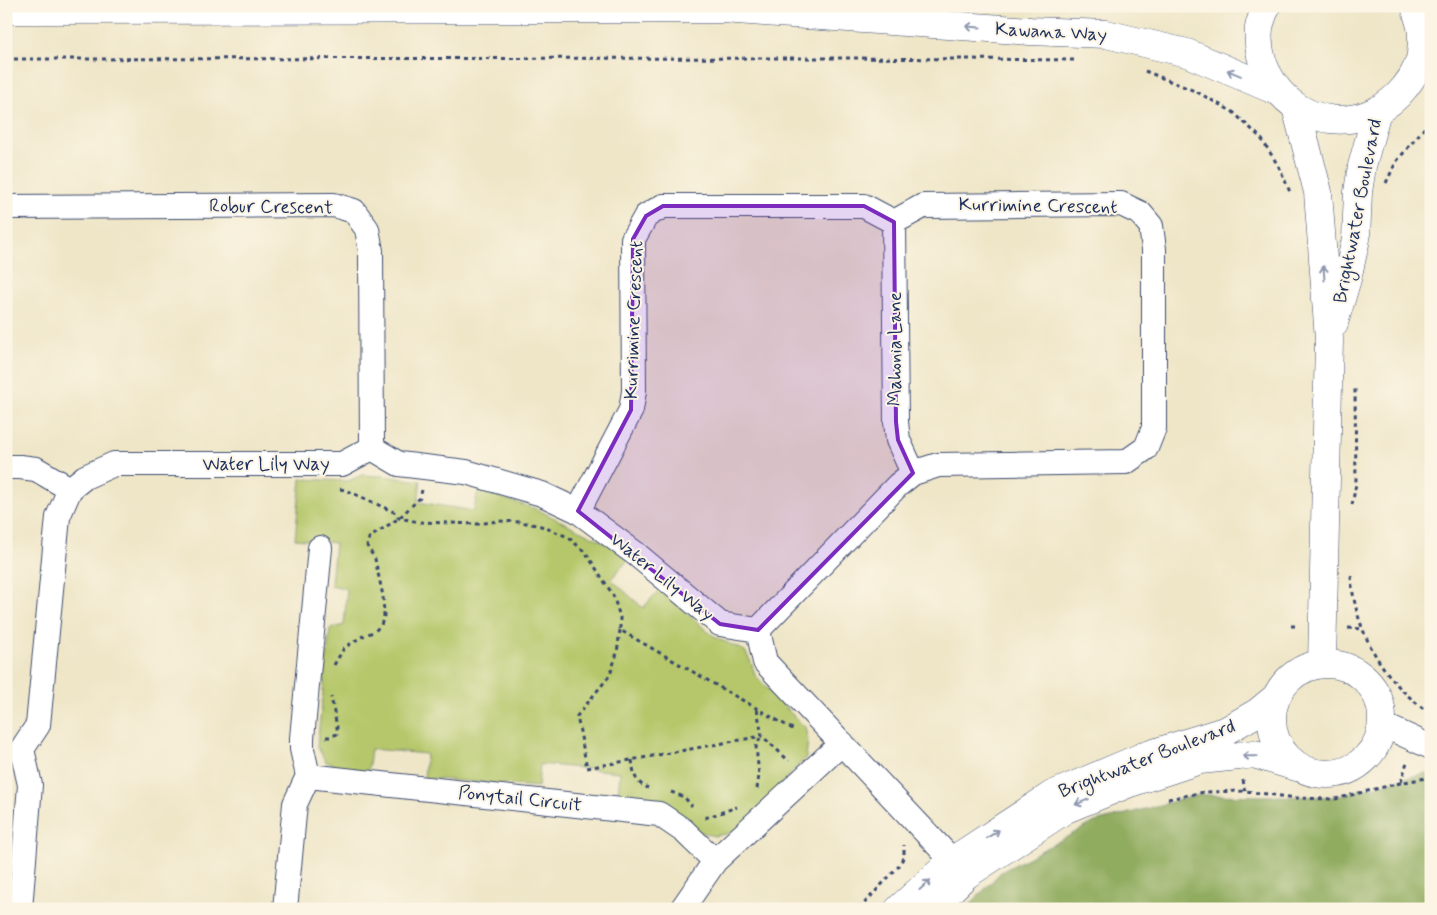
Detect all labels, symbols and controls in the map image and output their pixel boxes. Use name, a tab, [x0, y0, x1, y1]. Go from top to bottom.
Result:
street label: Kawana Way	[994, 17, 1108, 47]
one-way arrow	[966, 23, 982, 32]
one-way arrow	[1227, 68, 1242, 78]
street label: Brightwater Boulevard	[1328, 117, 1390, 306]
street label: Kurrimine Crescent	[958, 192, 1118, 220]
street label: Robur Crescent	[209, 193, 333, 221]
street label: Kurrimine Crescent	[619, 240, 649, 400]
one-way arrow	[1320, 265, 1329, 281]
street label: Mahonia Lane	[883, 292, 908, 406]
street label: Water Lily Way	[202, 452, 330, 477]
street label: Water Lily Way	[605, 527, 719, 627]
street label: Brightwater Boulevard	[1055, 714, 1240, 806]
one-way arrow	[1243, 751, 1259, 761]
street label: Ponytail Circuit	[457, 780, 583, 818]
one-way arrow	[1075, 798, 1090, 808]
one-way arrow	[986, 829, 1000, 839]
one-way arrow	[919, 879, 932, 891]

